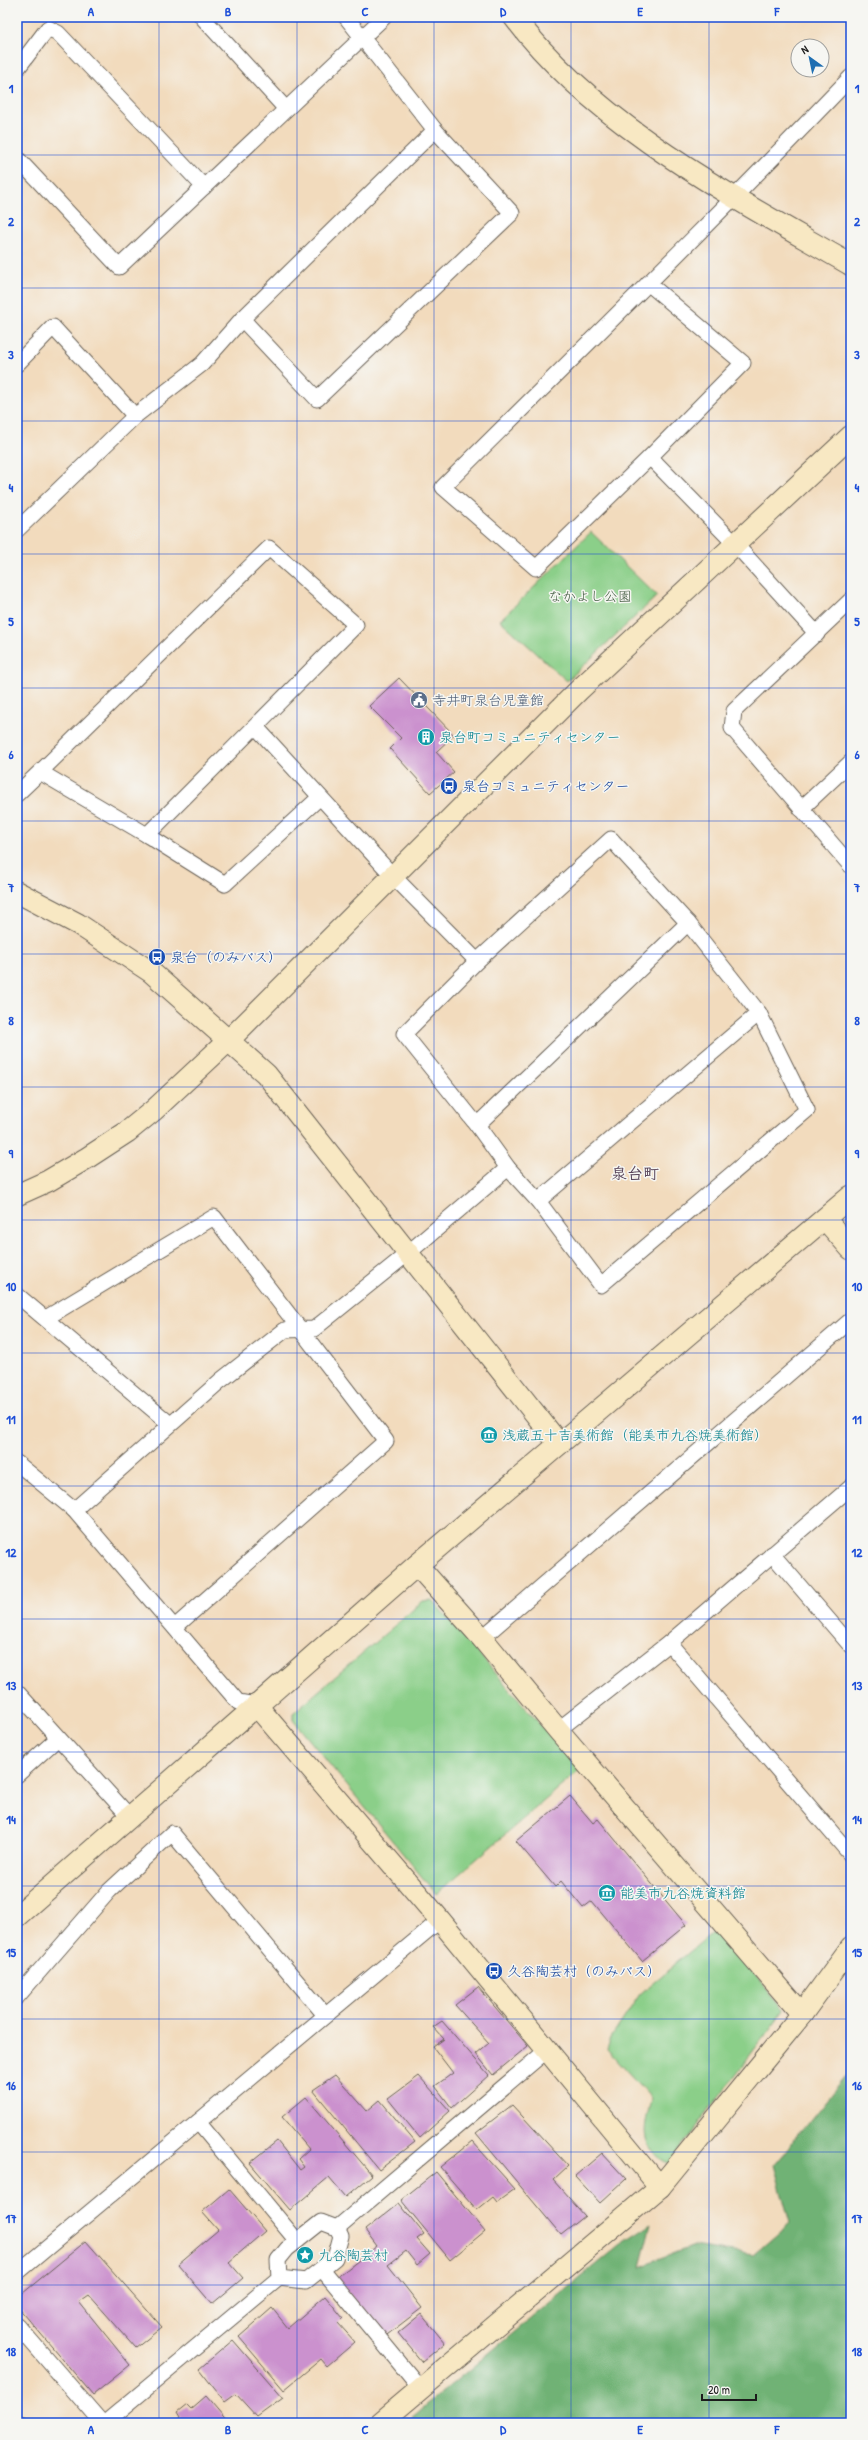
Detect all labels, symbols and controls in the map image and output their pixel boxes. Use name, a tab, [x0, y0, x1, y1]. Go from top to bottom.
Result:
text: A	[88, 2, 95, 20]
text: B	[225, 2, 232, 20]
text: C	[361, 2, 369, 20]
text: D	[500, 2, 507, 20]
text: E	[637, 2, 643, 20]
text: F	[774, 2, 781, 20]
north arrow	[790, 38, 830, 78]
text: N	[798, 42, 811, 57]
text: 1	[9, 79, 14, 97]
text: 1	[855, 79, 860, 97]
text: 2	[8, 212, 15, 230]
text: 2	[854, 212, 861, 230]
text: 3	[8, 345, 14, 363]
text: 3	[854, 345, 860, 363]
text: 4	[9, 478, 14, 496]
text: 4	[855, 478, 860, 496]
park label: なかよし公園	[548, 586, 632, 605]
text: 5	[8, 612, 14, 630]
text: 5	[854, 612, 860, 630]
public building icon: 寺井町泉台児童館	[409, 690, 429, 710]
place label: 寺井町泉台児童館	[432, 690, 544, 709]
building icon: 泉台町コミュニティセンター	[416, 727, 436, 747]
place label: 泉台町コミュニティセンター	[439, 727, 620, 746]
text: 6	[8, 745, 14, 763]
text: 6	[854, 745, 860, 763]
bus stop icon: 泉台コミュニティセンター	[439, 776, 459, 796]
place label: 泉台コミュニティセンター	[462, 776, 629, 795]
text: 7	[7, 878, 15, 896]
text: 7	[853, 878, 861, 896]
bus stop icon: 泉台（のみバス）	[147, 947, 167, 967]
place label: 泉台（のみバス）	[170, 947, 282, 966]
text: 8	[8, 1011, 14, 1029]
text: 8	[854, 1011, 860, 1029]
text: 9	[9, 1144, 14, 1162]
text: 9	[855, 1144, 860, 1162]
district label: 泉台町	[611, 1162, 659, 1184]
text: 10	[6, 1277, 16, 1295]
text: 10	[852, 1277, 862, 1295]
text: 11	[6, 1410, 16, 1428]
text: 11	[852, 1410, 862, 1428]
museum icon: 浅蔵五十吉美術館（能美市九谷焼美術館）	[479, 1425, 499, 1445]
place label: 浅蔵五十吉美術館（能美市九谷焼美術館）	[502, 1425, 768, 1444]
text: 12	[6, 1543, 17, 1561]
text: 12	[852, 1543, 863, 1561]
text: 13	[6, 1676, 16, 1694]
text: 13	[852, 1676, 862, 1694]
text: 14	[6, 1810, 16, 1828]
text: 14	[852, 1810, 862, 1828]
museum icon: 能美市九谷焼資料館	[597, 1883, 617, 1903]
place label: 能美市九谷焼資料館	[620, 1883, 746, 1902]
text: 15	[6, 1943, 17, 1961]
text: 15	[852, 1943, 863, 1961]
bus stop icon: 久谷陶芸村（のみバス）	[484, 1961, 504, 1981]
place label: 久谷陶芸村（のみバス）	[507, 1961, 661, 1980]
text: 16	[6, 2076, 17, 2094]
text: 16	[852, 2076, 863, 2094]
text: 17	[5, 2209, 17, 2227]
text: 17	[851, 2209, 863, 2227]
place icon: 九谷陶芸村	[295, 2245, 315, 2265]
place label: 九谷陶芸村	[318, 2245, 388, 2264]
text: 18	[6, 2342, 17, 2360]
text: 18	[852, 2342, 863, 2360]
scale bar	[702, 2376, 756, 2402]
text: 20 m	[708, 2381, 730, 2398]
text: A	[88, 2420, 95, 2438]
text: B	[225, 2420, 232, 2438]
text: C	[361, 2420, 369, 2438]
text: D	[500, 2420, 507, 2438]
text: E	[637, 2420, 643, 2438]
text: F	[774, 2420, 781, 2438]

